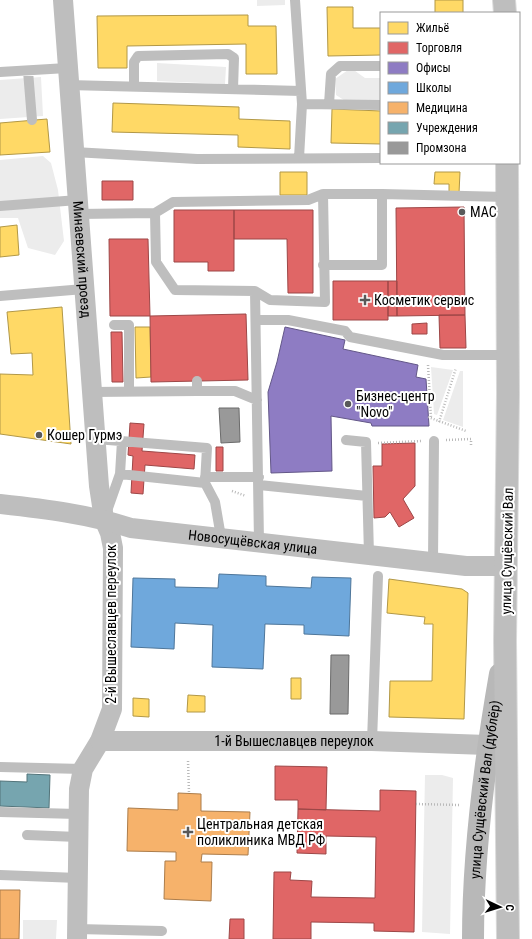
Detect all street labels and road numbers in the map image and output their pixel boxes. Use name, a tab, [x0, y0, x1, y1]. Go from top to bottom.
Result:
street label: Минаевский проезд	[70, 200, 95, 319]
street label: улица Сущёвский Вал	[498, 487, 516, 615]
street label: Новосущёвская улица	[187, 527, 318, 557]
street label: 2-й Вышеславцев переулок	[103, 544, 119, 704]
street label: улица Сущёвский Вал (дублёр)	[467, 699, 504, 879]
street label: 1-й Вышеславцев переулок	[214, 733, 374, 749]

